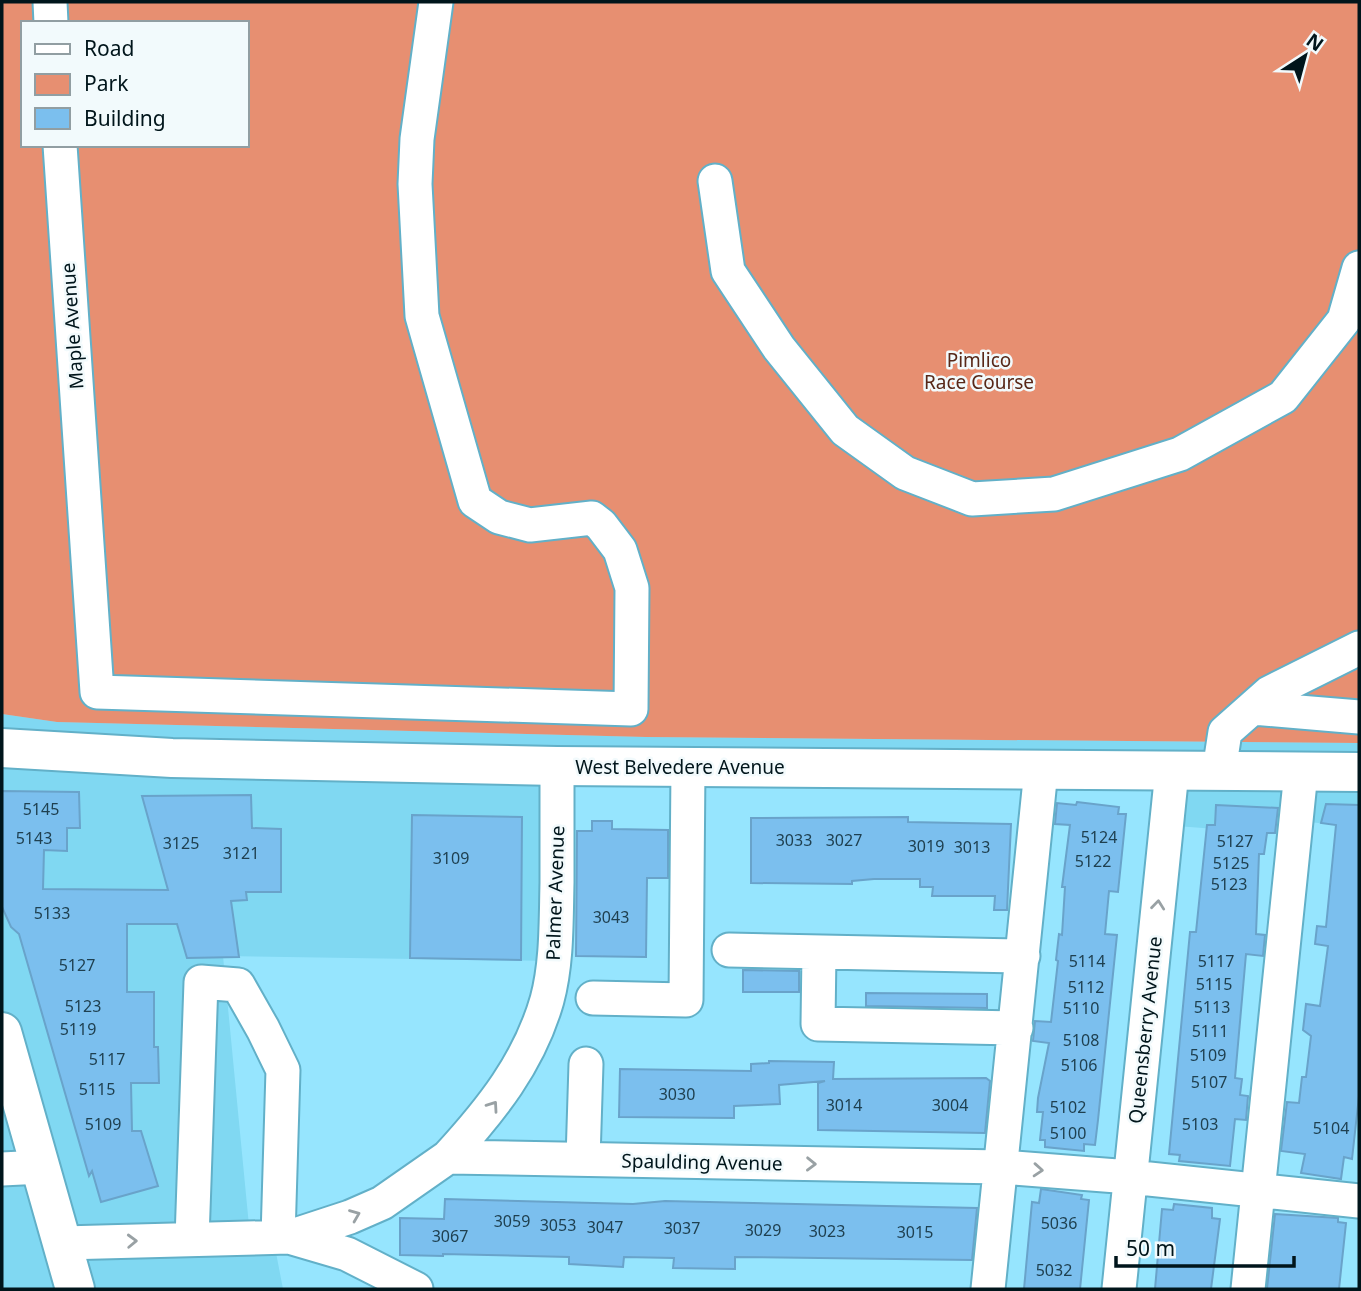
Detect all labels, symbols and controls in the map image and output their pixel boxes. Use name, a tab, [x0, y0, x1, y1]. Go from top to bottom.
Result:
legend	[21, 21, 248, 147]
north arrow	[1270, 21, 1340, 91]
text: N	[1301, 27, 1329, 57]
text: Road	[84, 34, 134, 62]
text: Park	[84, 69, 129, 97]
text: Building	[84, 104, 166, 132]
street label: Maple Avenue	[55, 262, 89, 390]
park label: Pimlico Race Course	[924, 347, 1034, 395]
street label: West Belvedere Avenue	[575, 754, 785, 780]
house number: 5145	[23, 798, 59, 820]
street label: Palmer Avenue	[540, 825, 570, 961]
house number: 5124	[1081, 826, 1117, 848]
house number: 5143	[16, 827, 52, 849]
house number: 3033	[776, 829, 812, 851]
house number: 3027	[826, 829, 862, 851]
house number: 5127	[1217, 830, 1253, 852]
house number: 3125	[163, 832, 199, 854]
house number: 3019	[908, 835, 944, 857]
house number: 3013	[954, 836, 990, 858]
house number: 3121	[223, 842, 259, 864]
house number: 3109	[433, 847, 469, 869]
house number: 5122	[1075, 850, 1111, 872]
house number: 5125	[1213, 852, 1249, 874]
house number: 5123	[1211, 873, 1247, 895]
one-way arrow	[1151, 899, 1166, 910]
house number: 5133	[34, 902, 70, 924]
house number: 3043	[593, 906, 629, 928]
street label: Queensberry Avenue	[1122, 935, 1168, 1125]
house number: 5114	[1069, 950, 1105, 972]
house number: 5117	[1198, 950, 1234, 972]
house number: 5127	[59, 954, 95, 976]
house number: 5115	[1196, 973, 1232, 995]
house number: 5112	[1068, 976, 1104, 998]
house number: 5123	[65, 995, 101, 1017]
house number: 5113	[1194, 996, 1230, 1018]
house number: 5110	[1063, 997, 1099, 1019]
house number: 5119	[60, 1018, 96, 1040]
house number: 5111	[1192, 1020, 1228, 1042]
house number: 5108	[1063, 1029, 1099, 1051]
house number: 5109	[1190, 1044, 1226, 1066]
house number: 5117	[89, 1048, 125, 1070]
house number: 5106	[1061, 1054, 1097, 1076]
house number: 5107	[1191, 1071, 1227, 1093]
house number: 5115	[79, 1078, 115, 1100]
house number: 3030	[659, 1083, 695, 1105]
house number: 3014	[826, 1094, 862, 1116]
house number: 3004	[932, 1094, 968, 1116]
house number: 5102	[1050, 1096, 1086, 1118]
one-way arrow	[485, 1101, 497, 1114]
house number: 5109	[85, 1113, 121, 1135]
house number: 5103	[1182, 1113, 1218, 1135]
house number: 5104	[1313, 1117, 1349, 1139]
house number: 5100	[1050, 1122, 1086, 1144]
street label: Spaulding Avenue	[621, 1148, 783, 1176]
one-way arrow	[805, 1156, 816, 1171]
one-way arrow	[1033, 1162, 1044, 1177]
one-way arrow	[349, 1209, 361, 1223]
house number: 3059	[494, 1210, 530, 1232]
house number: 5036	[1041, 1212, 1077, 1234]
house number: 3053	[540, 1214, 576, 1236]
house number: 3047	[587, 1216, 623, 1238]
house number: 3037	[664, 1217, 700, 1239]
house number: 3029	[745, 1219, 781, 1241]
house number: 3023	[809, 1220, 845, 1242]
house number: 3015	[897, 1221, 933, 1243]
scale bar	[1116, 1224, 1294, 1268]
house number: 3067	[432, 1225, 468, 1247]
one-way arrow	[127, 1233, 137, 1249]
text: 50 m	[1126, 1234, 1175, 1262]
house number: 5032	[1036, 1259, 1072, 1281]

